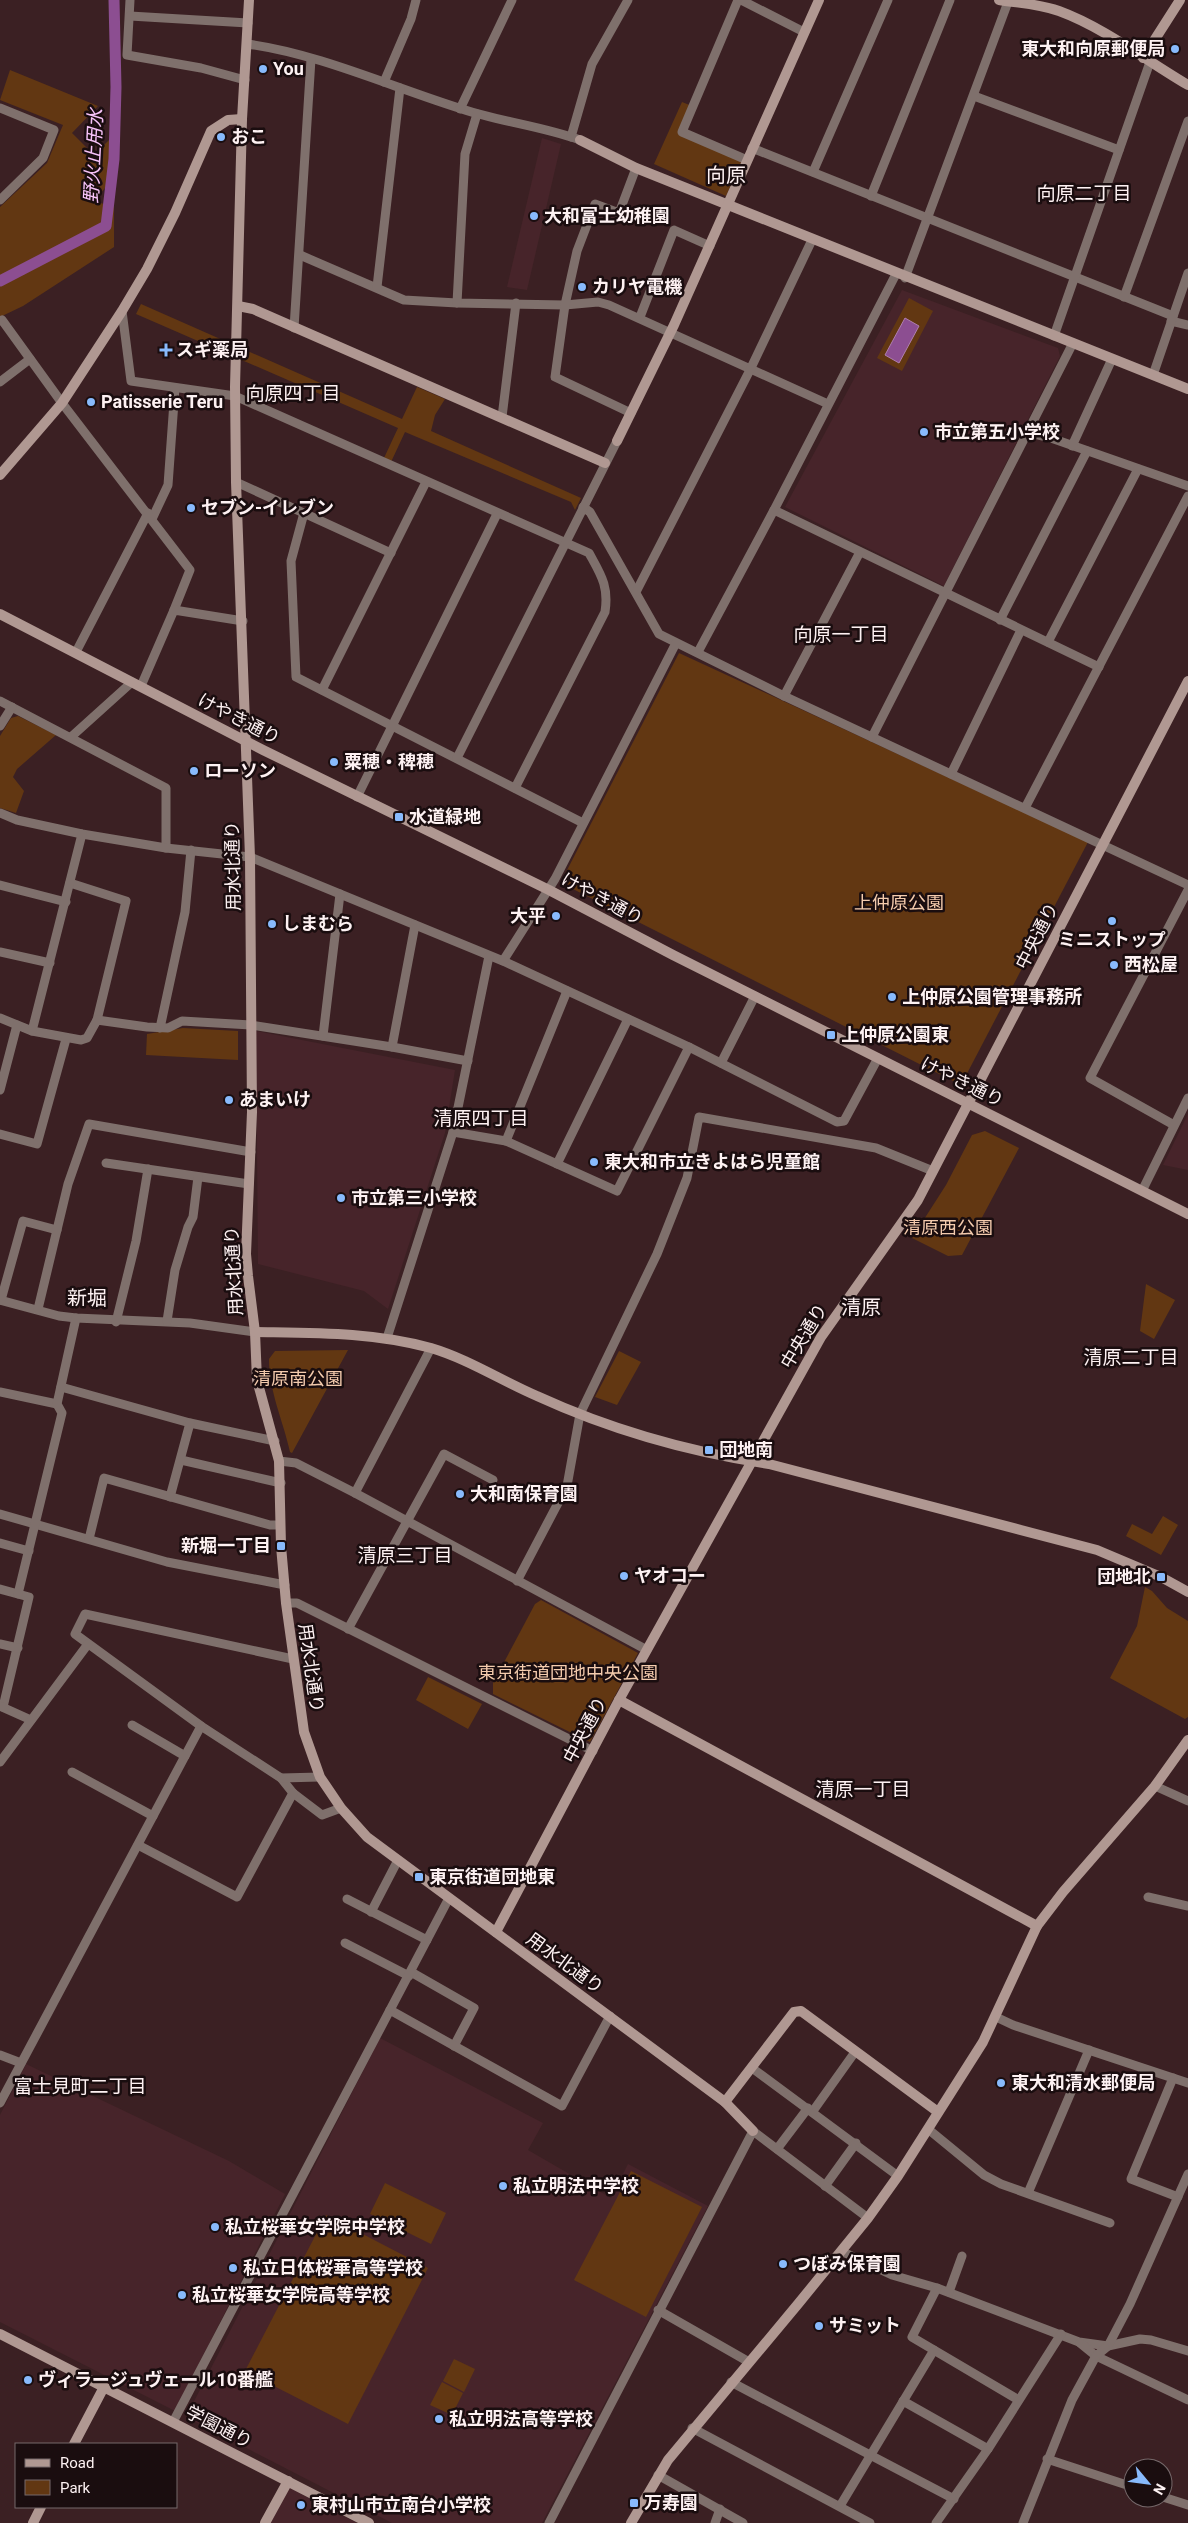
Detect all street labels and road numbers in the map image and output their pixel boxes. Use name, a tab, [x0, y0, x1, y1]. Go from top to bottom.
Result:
street label: けやき通り	[194, 689, 284, 748]
street label: 用水北通り	[221, 821, 244, 911]
street label: けやき通り	[558, 868, 647, 929]
street label: 中央通り	[1011, 899, 1062, 973]
street label: けやき通り	[917, 1052, 1007, 1111]
street label: 用水北通り	[221, 1226, 246, 1317]
street label: 中央通り	[776, 1299, 831, 1372]
street label: 用水北通り	[295, 1622, 328, 1714]
street label: 中央通り	[558, 1693, 611, 1766]
street label: 用水北通り	[523, 1928, 608, 1998]
street label: 学園通り	[182, 2401, 256, 2452]

